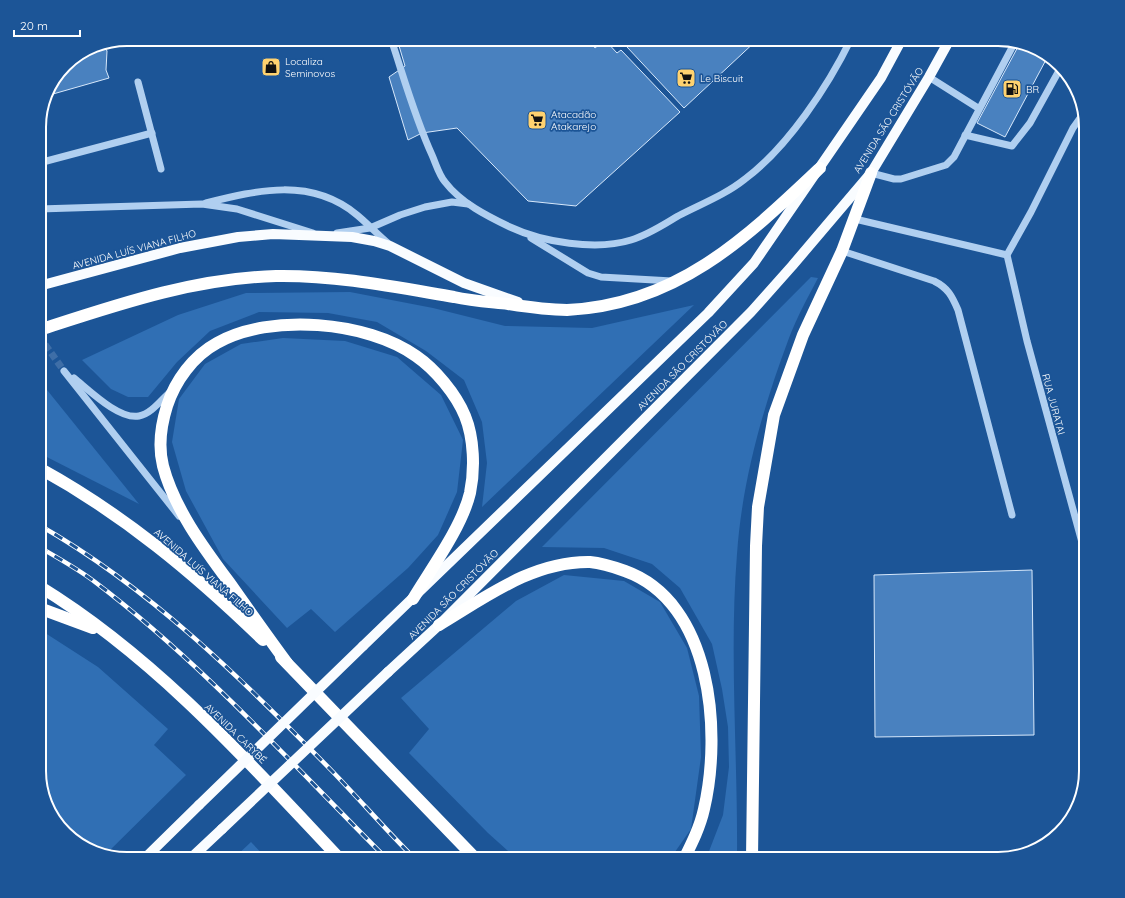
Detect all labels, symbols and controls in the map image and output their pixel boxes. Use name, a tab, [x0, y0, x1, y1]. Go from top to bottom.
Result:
scale bar	[14, 12, 80, 38]
text: 20 m	[20, 18, 48, 33]
place label: Localiza Seminovos	[285, 55, 336, 80]
shop icon: Localiza Seminovos	[260, 56, 282, 78]
street label: AVENIDA SÃO CRISTÓVÃO	[851, 65, 927, 176]
supermarket icon: Le Biscuit	[675, 67, 697, 89]
place label: Le Biscuit	[700, 72, 744, 85]
fuel station icon: BR	[1001, 78, 1023, 100]
place label: BR	[1026, 83, 1040, 96]
place label: Atacadão Atakarejo	[551, 108, 596, 133]
supermarket icon: Atacadão Atakarejo	[526, 109, 548, 131]
street label: AVENIDA LUÍS VIANA FILHO	[71, 227, 198, 272]
street label: AVENIDA SÃO CRISTÓVÃO	[635, 317, 730, 413]
street label: RUA JURATAI	[1039, 372, 1068, 436]
street label: AVENIDA LUÍS VIANA FILHO	[151, 526, 256, 619]
street label: AVENIDA SÃO CRISTÓVÃO	[406, 546, 501, 642]
street label: AVENIDA CARYBÉ	[202, 700, 270, 766]

